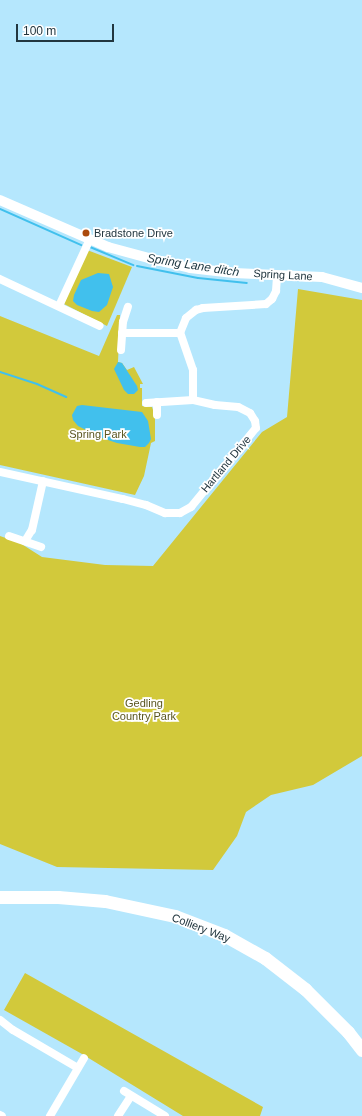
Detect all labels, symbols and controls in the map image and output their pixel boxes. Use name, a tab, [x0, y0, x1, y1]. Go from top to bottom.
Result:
scale bar	[18, 16, 116, 42]
text: 100 m	[23, 24, 56, 38]
place label: Bradstone Drive	[94, 226, 173, 240]
marker: Bradstone Drive	[81, 228, 91, 238]
water label: Spring Lane ditch	[146, 252, 240, 280]
street label: Spring Lane	[253, 267, 313, 283]
park label: Spring Park	[69, 427, 127, 441]
street label: Hartland Drive	[198, 433, 254, 495]
park label: Gedling Country Park	[112, 697, 176, 723]
street label: Colliery Way	[170, 911, 232, 945]

